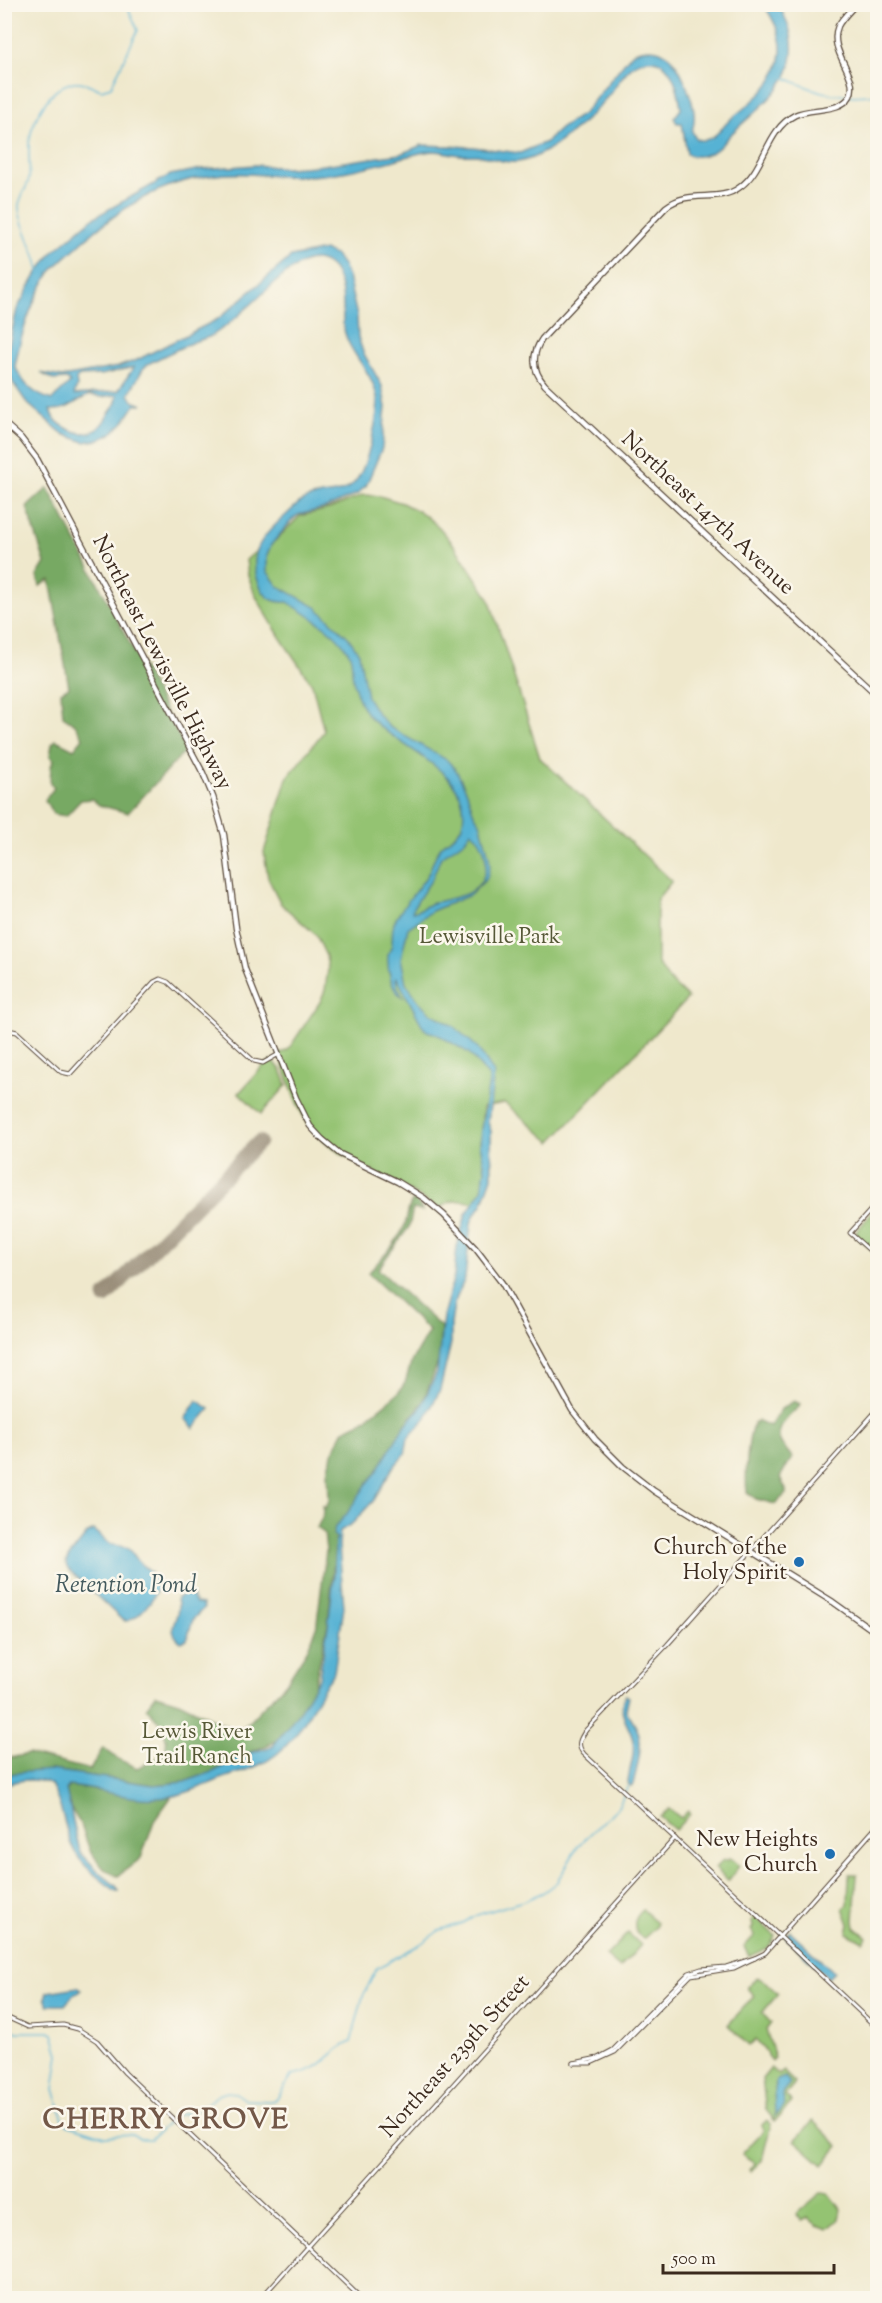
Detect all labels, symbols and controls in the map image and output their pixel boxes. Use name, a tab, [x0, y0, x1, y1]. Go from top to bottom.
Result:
street label: Northeast 147th Avenue	[613, 425, 801, 603]
street label: Northeast Lewisville Highway	[83, 530, 239, 796]
park label: Lewisville Park	[419, 922, 561, 954]
place label: Church of the Holy Spirit	[653, 1533, 787, 1590]
marker: Church of the Holy Spirit	[792, 1555, 806, 1569]
water label: Retention Pond	[55, 1569, 197, 1603]
park label: Lewis River Trail Ranch	[142, 1717, 252, 1774]
place label: New Heights Church	[696, 1825, 818, 1882]
marker: New Heights Church	[823, 1847, 837, 1861]
street label: Northeast 239th Street	[374, 1968, 539, 2146]
district label: CHERRY GROVE	[42, 2101, 290, 2141]
scale bar	[663, 2237, 834, 2275]
text: 500 m	[671, 2247, 716, 2273]

